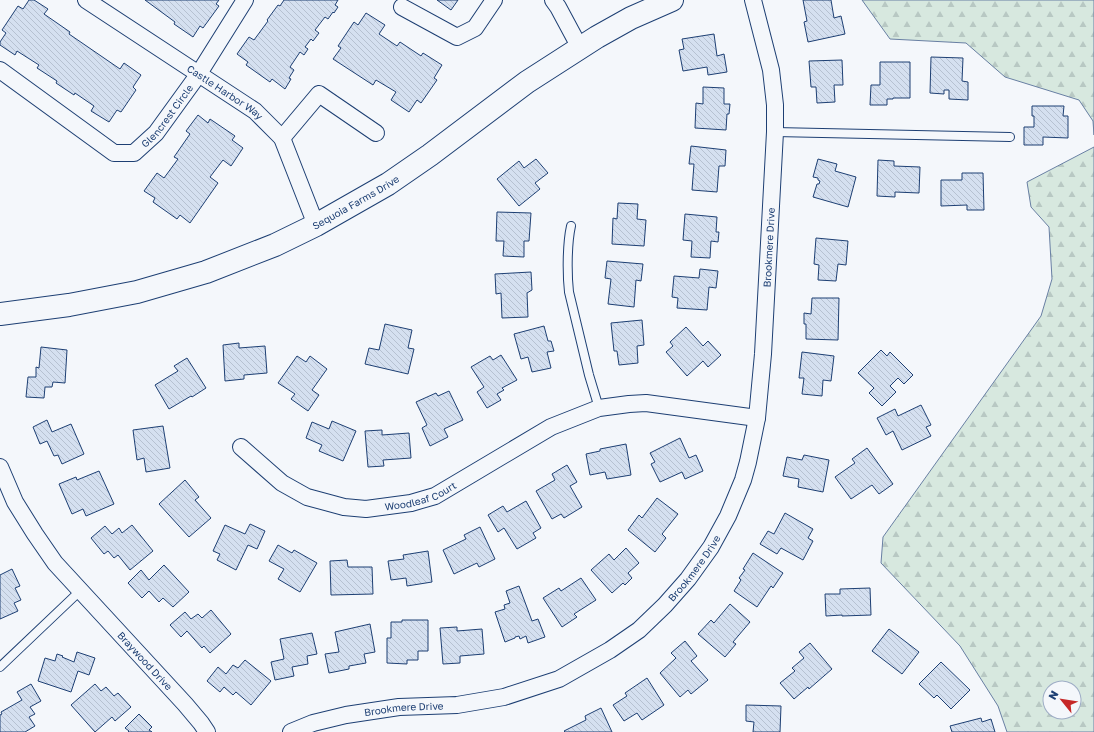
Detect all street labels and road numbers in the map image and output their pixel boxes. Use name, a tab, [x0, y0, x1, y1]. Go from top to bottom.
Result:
street label: Castle Harbor Way	[185, 62, 266, 122]
street label: Glencrest Circle	[139, 82, 195, 150]
street label: Sequoia Farms Drive	[310, 172, 401, 232]
street label: Brookmere Drive	[761, 207, 777, 288]
street label: Woodleaf Court	[384, 479, 458, 512]
street label: Brookmere Drive	[665, 533, 723, 604]
street label: Braywood Drive	[115, 629, 175, 693]
street label: Brookmere Drive	[363, 699, 444, 718]

